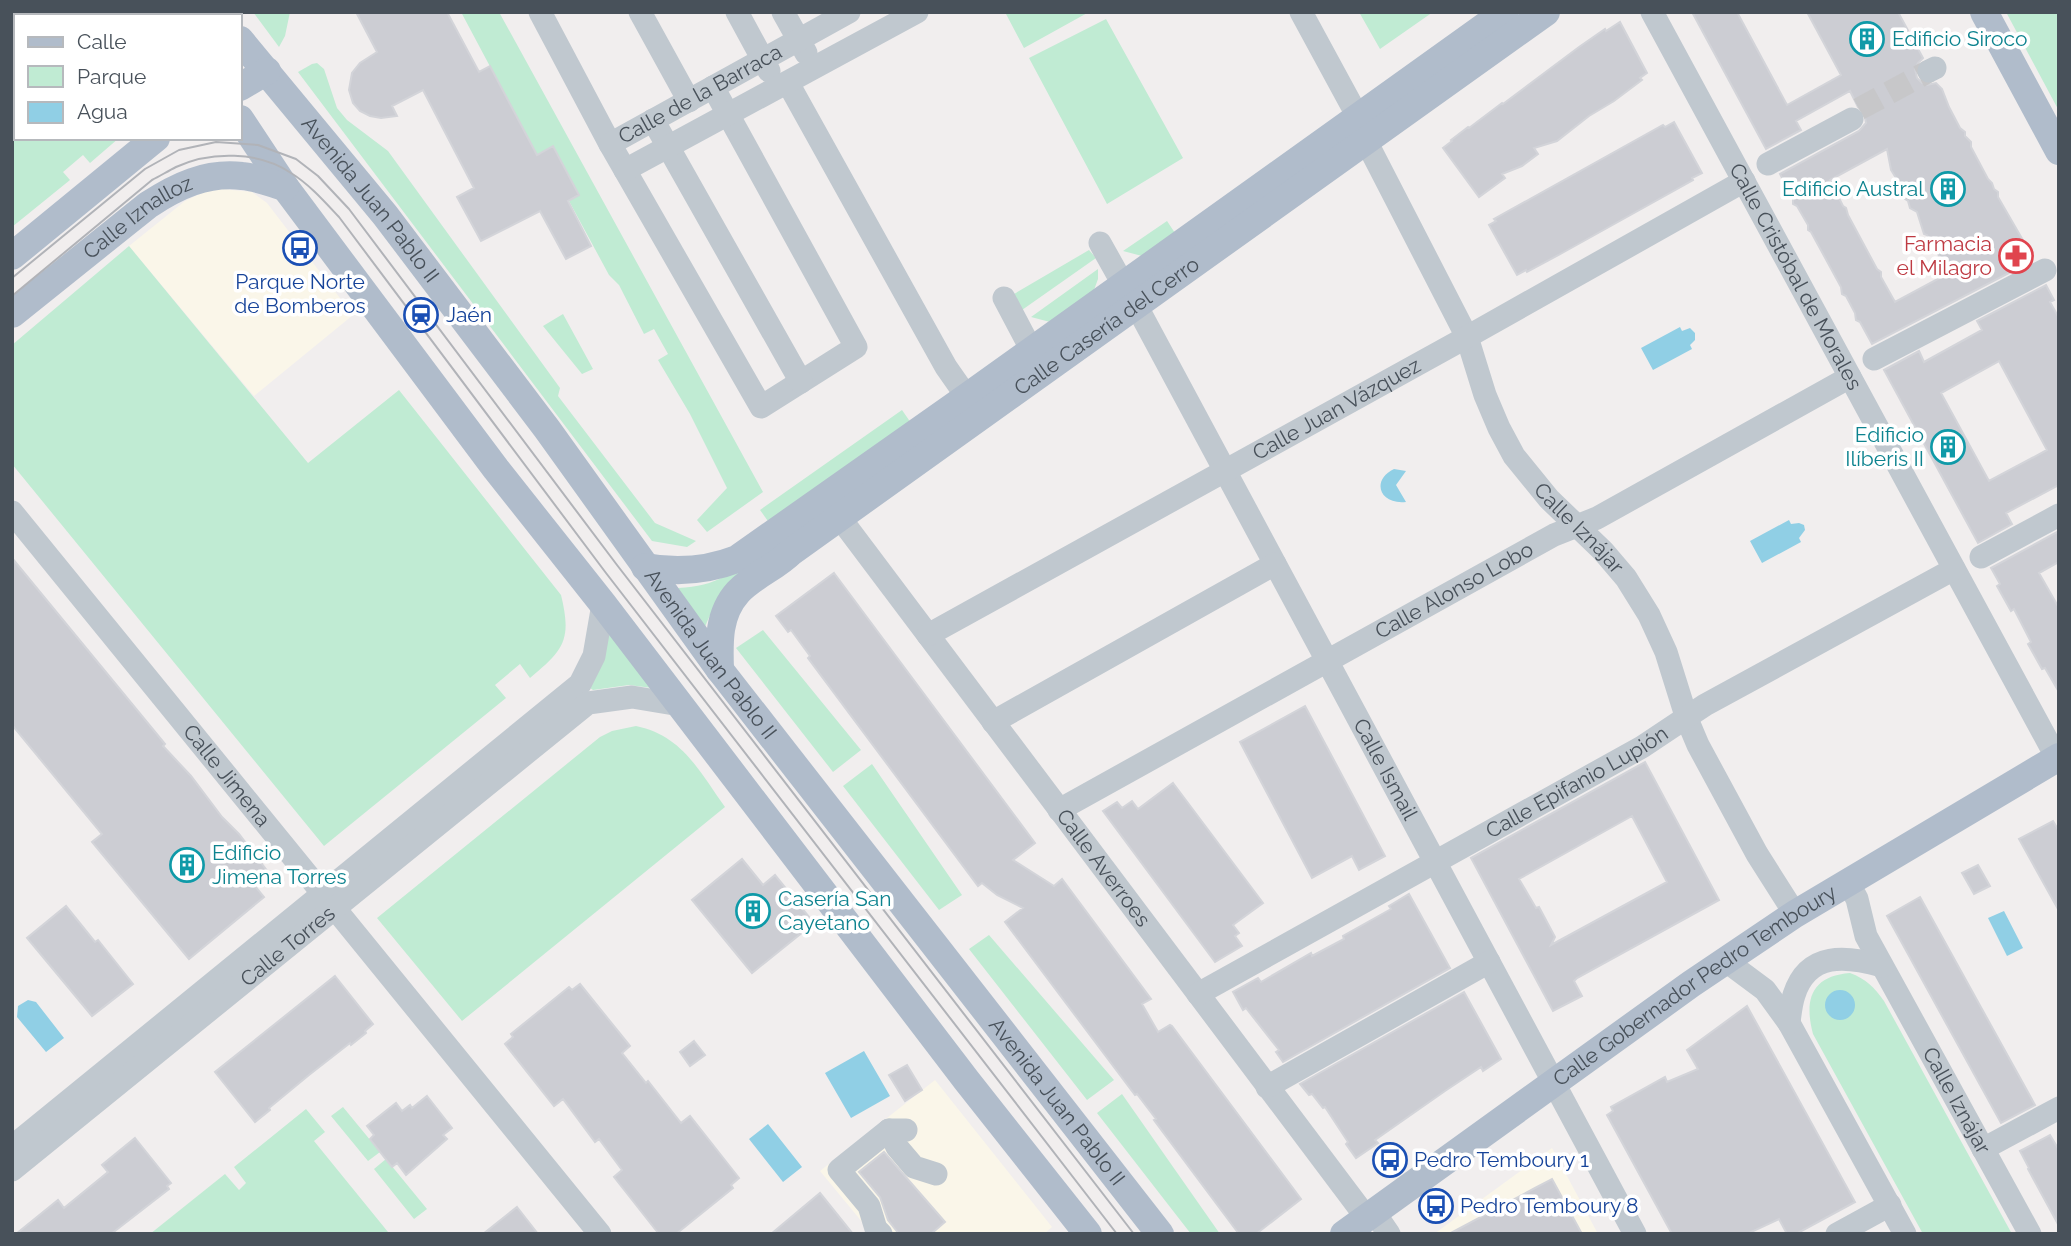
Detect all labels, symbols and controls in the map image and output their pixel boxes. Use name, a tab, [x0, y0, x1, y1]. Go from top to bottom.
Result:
legend	[14, 14, 242, 140]
building icon: Edificio Siroco	[1848, 20, 1886, 58]
place label: Edificio Siroco	[1892, 26, 2027, 51]
text: Calle	[77, 29, 127, 54]
street label: Calle de la Barraca	[614, 39, 786, 149]
text: Parque	[77, 64, 146, 89]
text: Agua	[77, 99, 128, 124]
street label: Avenida Juan Pablo II	[297, 111, 445, 287]
street label: Calle Cristóbal de Morales	[1724, 159, 1868, 394]
street label: Calle Iznalloz	[78, 170, 196, 264]
building icon: Edificio Austral	[1929, 170, 1967, 208]
place label: Edificio Austral	[1782, 176, 1924, 201]
bus stop icon: Parque Norte de Bomberos	[281, 229, 319, 267]
place label: Farmacia el Milagro	[1897, 231, 1992, 280]
pharmacy icon: Farmacia el Milagro	[1997, 237, 2035, 275]
street label: Calle Casería del Cerro	[1009, 251, 1204, 400]
place label: Parque Norte de Bomberos	[234, 269, 366, 318]
station icon: Jaén	[402, 296, 440, 334]
place label: Jaén	[446, 302, 492, 327]
street label: Calle Juan Vázquez	[1248, 352, 1425, 465]
place label: Edificio Ilíberis II	[1845, 422, 1924, 471]
building icon: Edificio Ilíberis II	[1929, 428, 1967, 466]
street label: Calle Iznájar	[1529, 477, 1630, 579]
street label: Calle Alonso Lobo	[1370, 536, 1537, 644]
street label: Avenida Juan Pablo II	[640, 564, 782, 744]
street label: Calle Ismail	[1348, 714, 1423, 824]
street label: Calle Jimena	[178, 719, 276, 831]
street label: Calle Epifanio Lupión	[1481, 720, 1672, 843]
street label: Calle Averroes	[1052, 804, 1156, 931]
place label: Edificio Jimena Torres	[212, 840, 347, 889]
building icon: Edificio Jimena Torres	[168, 846, 206, 884]
street label: Calle Gobernador Pedro Temboury	[1548, 879, 1841, 1091]
place label: Casería San Cayetano	[778, 886, 892, 935]
building icon: Casería San Cayetano	[734, 892, 772, 930]
street label: Calle Torres	[235, 900, 340, 992]
street label: Avenida Juan Pablo II	[984, 1013, 1130, 1190]
street label: Calle Iznájar	[1918, 1043, 1997, 1158]
bus stop icon: Pedro Temboury 1	[1371, 1141, 1409, 1179]
place label: Pedro Temboury 1	[1414, 1147, 1589, 1172]
bus stop icon: Pedro Temboury 8	[1417, 1187, 1455, 1225]
place label: Pedro Temboury 8	[1460, 1193, 1639, 1218]

